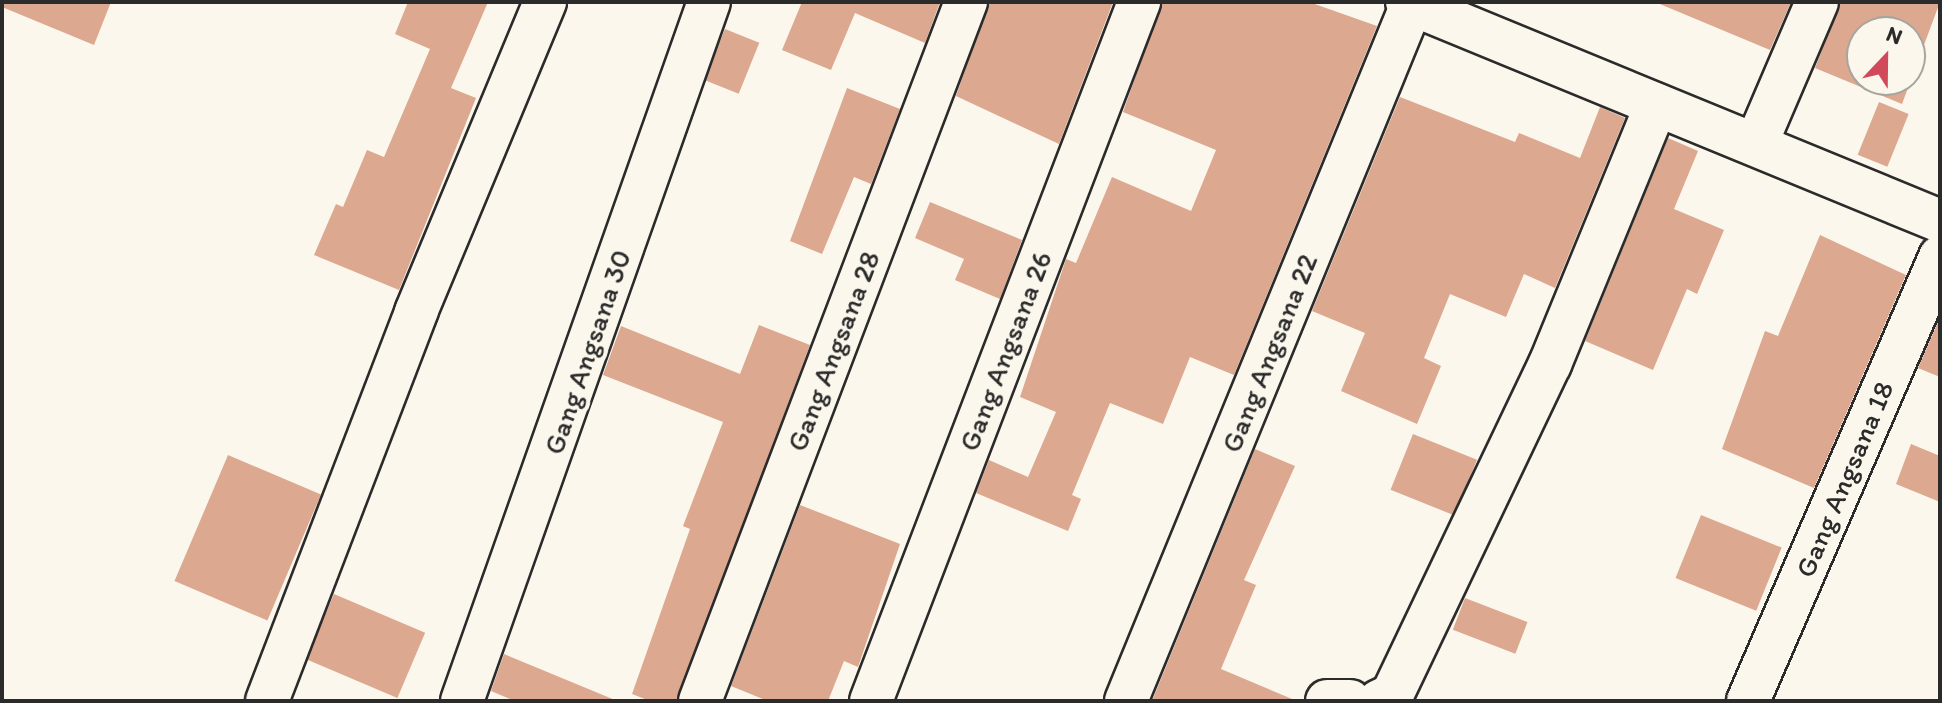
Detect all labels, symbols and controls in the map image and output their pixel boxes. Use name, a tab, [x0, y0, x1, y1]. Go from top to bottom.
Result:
north arrow	[1846, 16, 1926, 96]
text: N	[1882, 20, 1906, 50]
street label: Gang Angsana 30	[536, 245, 638, 459]
street label: Gang Angsana 28	[779, 246, 887, 456]
street label: Gang Angsana 26	[952, 247, 1058, 455]
street label: Gang Angsana 22	[1214, 249, 1324, 457]
street label: Gang Angsana 18	[1788, 376, 1900, 582]

